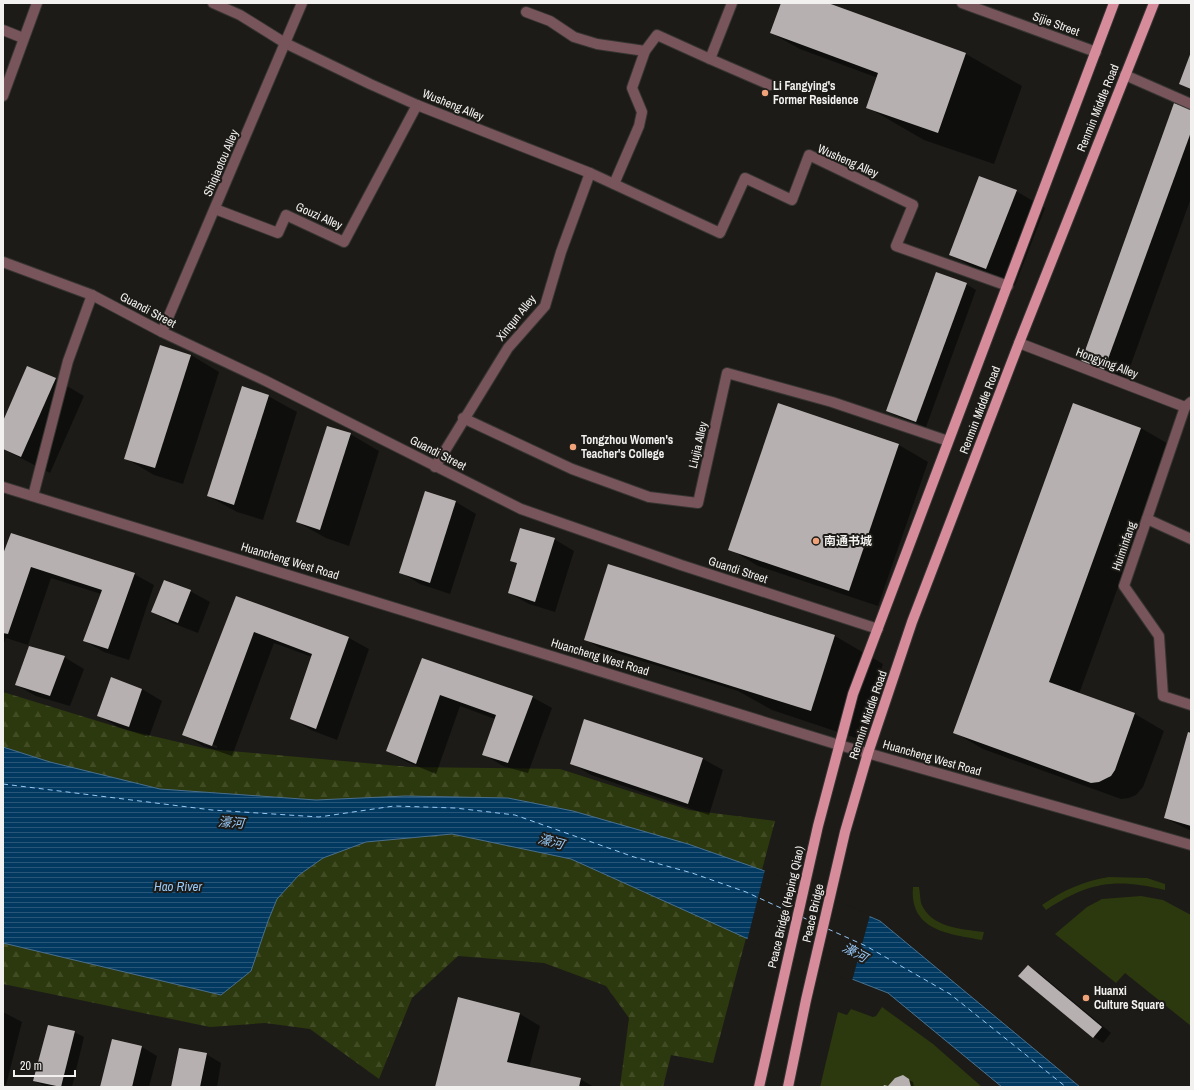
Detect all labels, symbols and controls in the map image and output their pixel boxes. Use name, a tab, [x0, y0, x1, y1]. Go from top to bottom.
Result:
street label: Sijie Street	[1030, 8, 1082, 40]
street label: Renmin Middle Road	[1073, 62, 1123, 154]
place label: Li Fangying's Former Residence	[773, 78, 859, 108]
street label: Wusheng Alley	[420, 85, 486, 125]
marker: Li Fangying's Former Residence	[760, 88, 770, 98]
street label: Shiqiaotou Alley	[200, 127, 242, 199]
street label: Wusheng Alley	[815, 140, 881, 182]
street label: Gouzi Alley	[293, 199, 345, 233]
street label: Guandi Street	[117, 289, 179, 332]
street label: Xinqun Alley	[493, 292, 539, 344]
street label: Hongying Alley	[1073, 344, 1141, 382]
street label: Renmin Middle Road	[956, 364, 1004, 456]
street label: Liujia Alley	[685, 420, 711, 470]
street label: Guandi Street	[407, 432, 469, 474]
place label: Tongzhou Women's Teacher's College	[581, 432, 674, 462]
marker: Tongzhou Women's Teacher's College	[568, 442, 578, 452]
street label: Huiminfang	[1108, 519, 1140, 573]
place label: 南通书城	[824, 533, 872, 549]
marker: 南通书城	[811, 536, 821, 546]
street label: Huancheng West Road	[239, 539, 341, 583]
street label: Guandi Street	[706, 553, 770, 587]
street label: Huancheng West Road	[549, 635, 651, 679]
street label: Renmin Middle Road	[845, 668, 891, 762]
street label: Huancheng West Road	[881, 736, 983, 780]
water label: 濠河	[217, 813, 248, 832]
water label: 濠河	[536, 830, 569, 854]
street label: Peace Bridge (Heping Qiao)	[764, 844, 808, 970]
water label: Hao River	[154, 878, 202, 895]
street label: Peace Bridge	[798, 882, 828, 944]
water label: 濠河	[839, 939, 873, 967]
place label: Huanxi Culture Square	[1094, 983, 1165, 1013]
marker: Huanxi Culture Square	[1081, 993, 1091, 1003]
scale bar	[14, 1052, 75, 1078]
text: 20 m	[20, 1058, 42, 1074]

